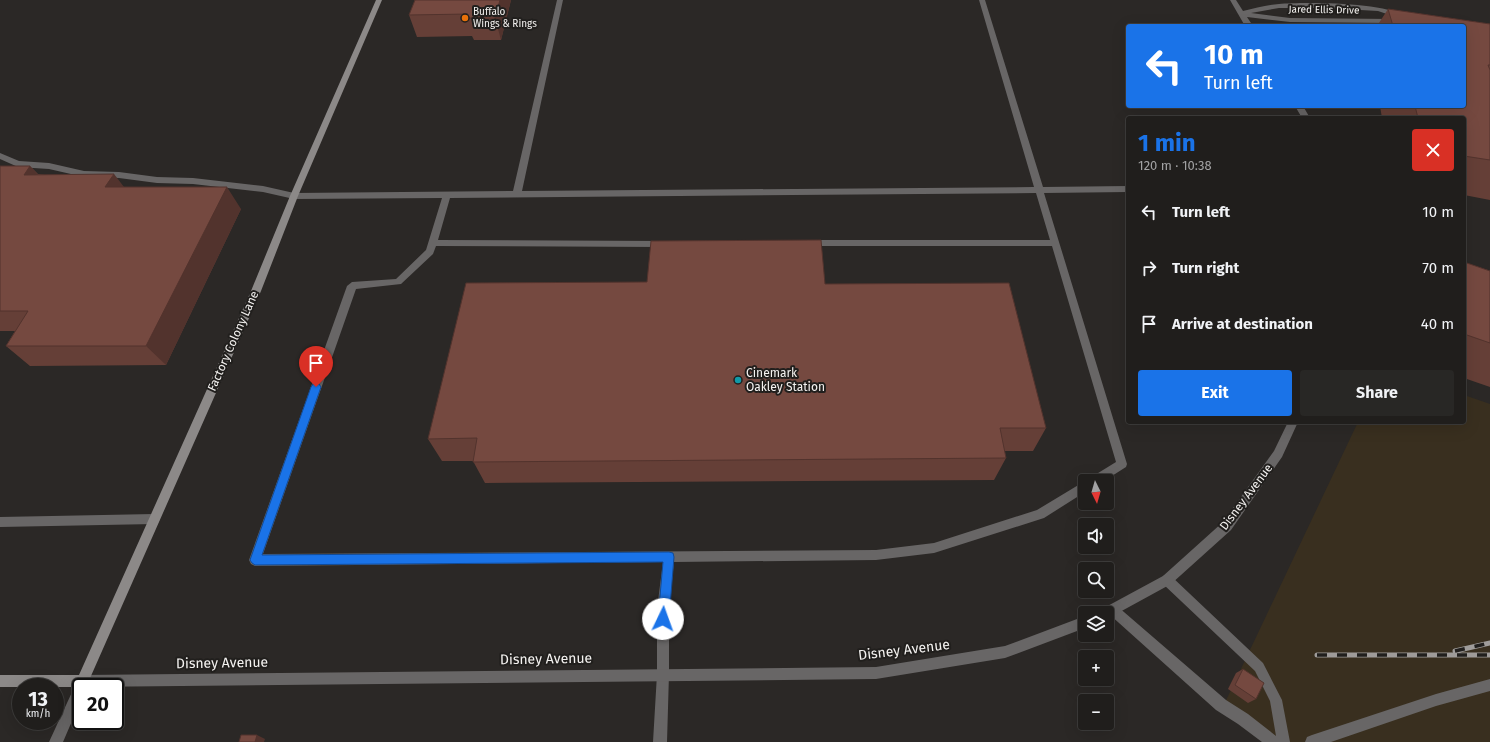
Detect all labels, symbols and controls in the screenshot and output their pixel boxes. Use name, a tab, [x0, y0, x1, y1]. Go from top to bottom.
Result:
street label: Jared Ellis Drive	[1288, 3, 1360, 17]
place label: Buffalo Wings & Rings	[473, 6, 537, 30]
marker: Buffalo Wings & Rings	[460, 13, 470, 23]
text: 10 m	[1204, 38, 1264, 71]
icon: left	[1138, 40, 1190, 92]
text: Turn left	[1204, 72, 1273, 94]
text: 1 min	[1138, 129, 1196, 157]
button: close	[1412, 129, 1454, 171]
text: 120 m · 10:38	[1138, 158, 1212, 173]
icon: left	[1138, 201, 1160, 223]
text: Turn left	[1172, 203, 1230, 221]
text: 10 m	[1422, 203, 1454, 221]
icon: right	[1138, 257, 1160, 279]
text: Turn right	[1172, 259, 1239, 277]
text: 70 m	[1422, 259, 1454, 277]
street label: Factory Colony Lane	[205, 289, 261, 393]
icon: arrive	[1138, 313, 1160, 335]
text: Arrive at destination	[1172, 315, 1313, 333]
text: 40 m	[1421, 315, 1454, 333]
pin	[299, 346, 333, 387]
icon: arrive	[305, 352, 327, 374]
place label: Cinemark Oakley Station	[746, 366, 825, 394]
button: Exit	[1138, 370, 1292, 416]
button: Share	[1300, 370, 1454, 416]
marker: Cinemark Oakley Station	[733, 375, 743, 385]
street label: Disney Avenue	[1217, 461, 1275, 533]
north arrow	[1078, 474, 1114, 510]
map controls	[1078, 474, 1114, 730]
button: sound	[1078, 518, 1114, 554]
button: search	[1078, 562, 1114, 598]
position arrow	[642, 598, 684, 640]
button: layers	[1078, 606, 1114, 642]
street label: Disney Avenue	[857, 636, 951, 664]
street label: Disney Avenue	[500, 650, 592, 668]
button: +	[1078, 650, 1114, 686]
street label: Disney Avenue	[176, 654, 268, 672]
speed limit sign: 20	[72, 678, 124, 730]
text: 13	[28, 687, 48, 711]
button: −	[1078, 694, 1114, 730]
text: km/h	[26, 708, 50, 720]

